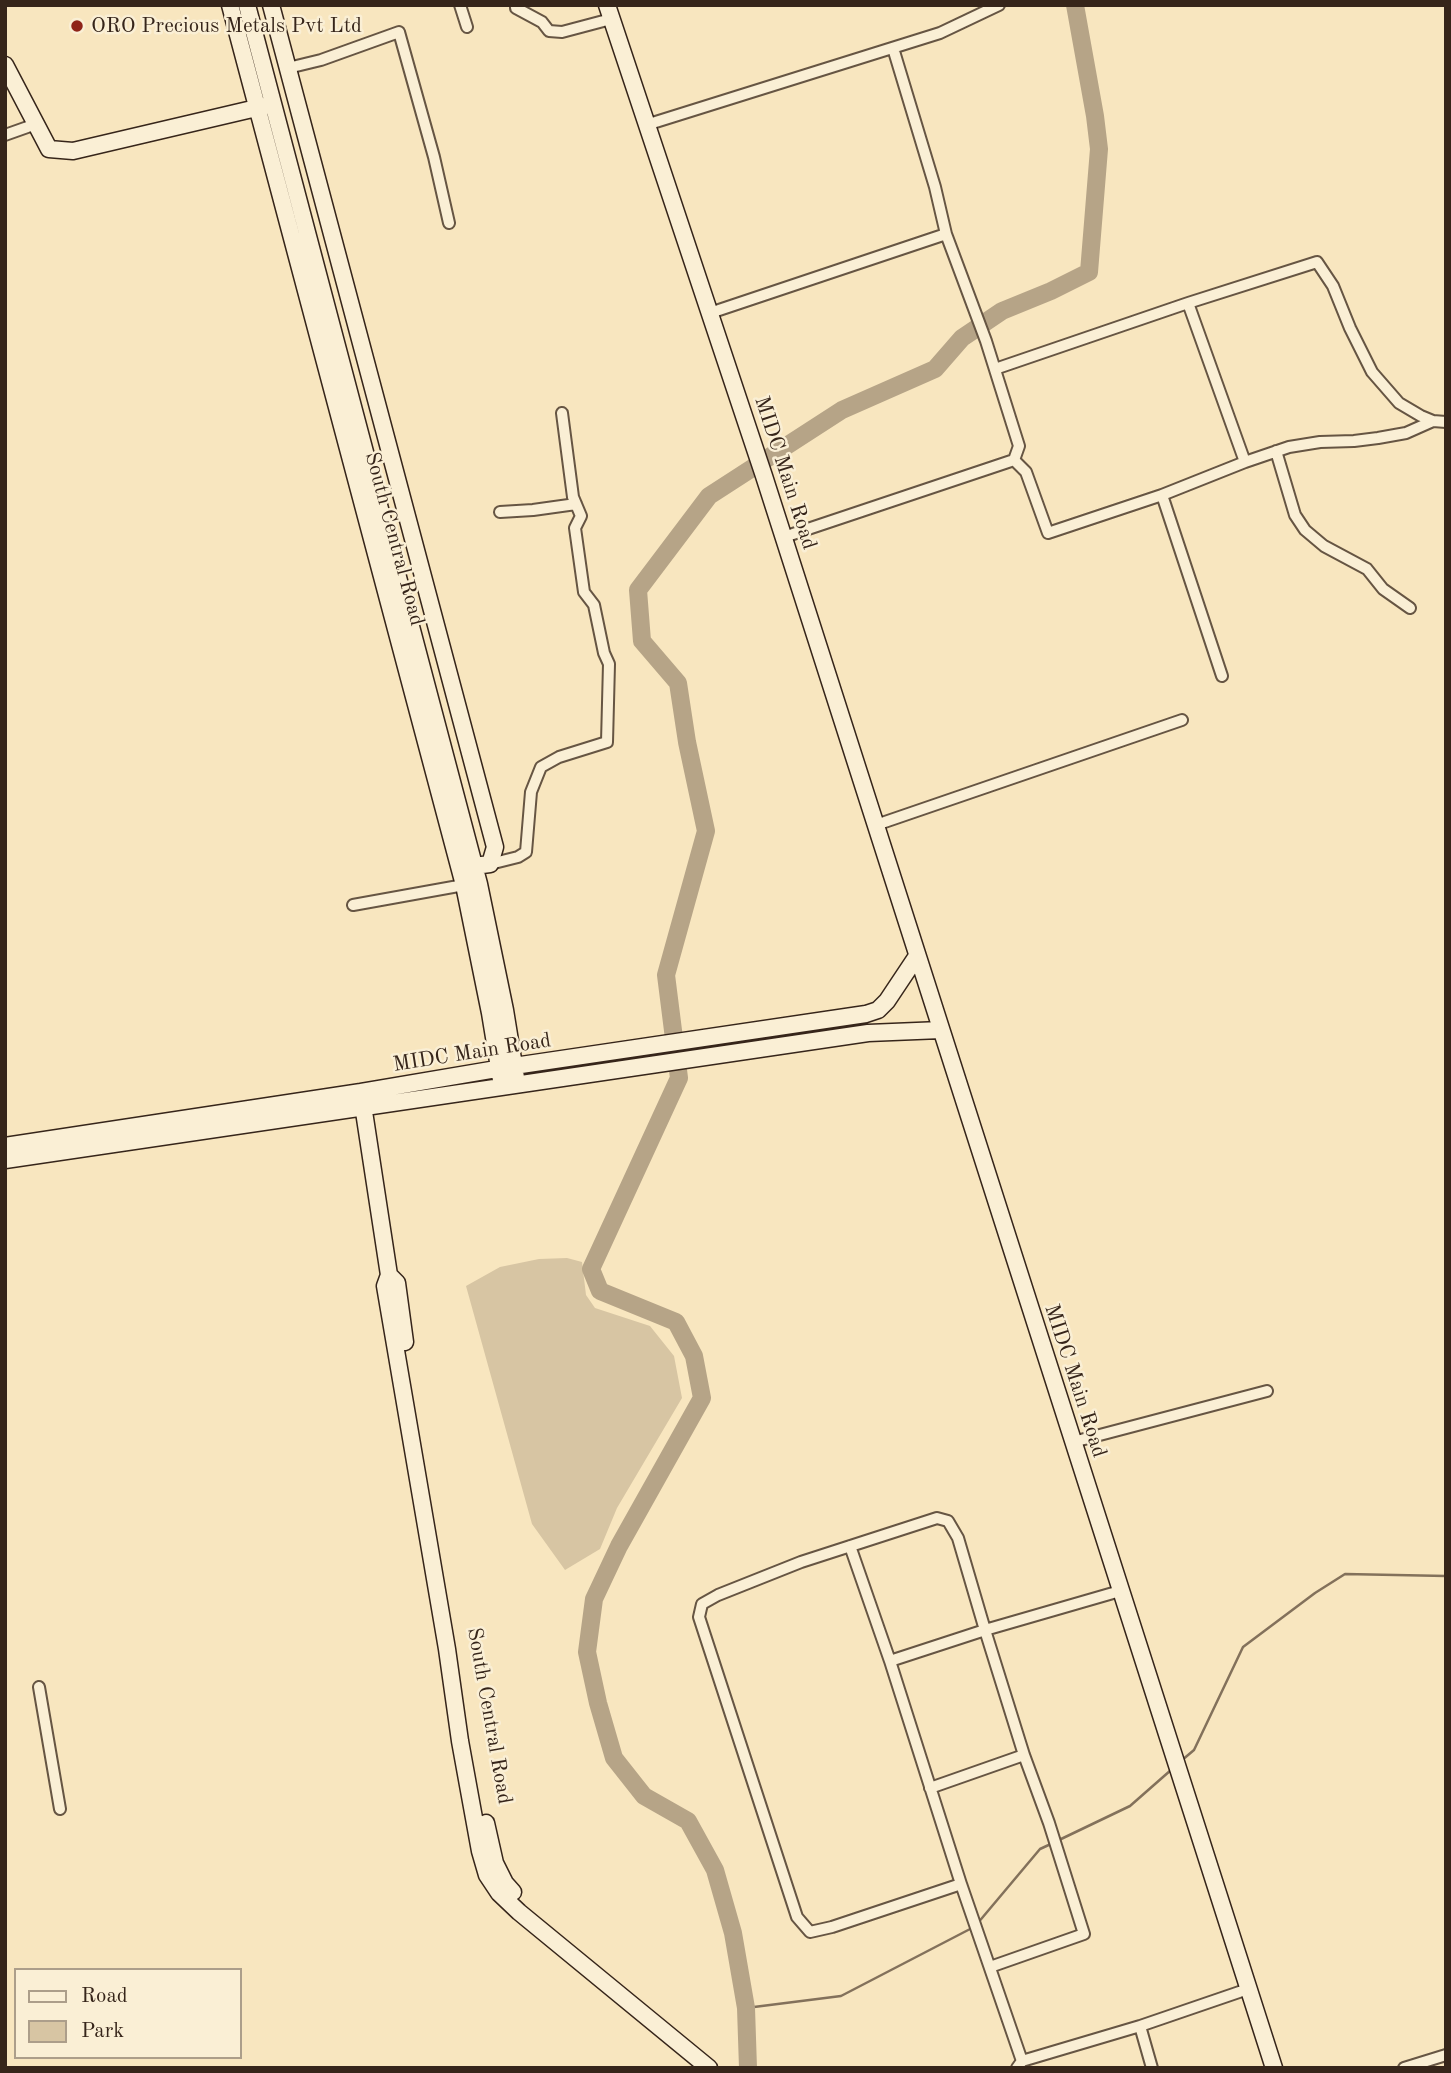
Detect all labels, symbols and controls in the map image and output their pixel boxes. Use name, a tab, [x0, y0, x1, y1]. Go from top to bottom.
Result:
place label: ORO Precious Metals Pvt Ltd	[91, 13, 362, 39]
marker: ORO Precious Metals Pvt Ltd	[69, 18, 85, 34]
street label: MIDC Main Road	[748, 393, 822, 553]
street label: South Central Road	[359, 449, 429, 629]
street label: MIDC Main Road	[391, 1028, 553, 1078]
street label: MIDC Main Road	[1038, 1301, 1112, 1461]
street label: South Central Road	[461, 1626, 517, 1806]
legend	[14, 1968, 242, 2059]
text: Road	[81, 1986, 128, 2007]
text: Park	[81, 2021, 124, 2042]

